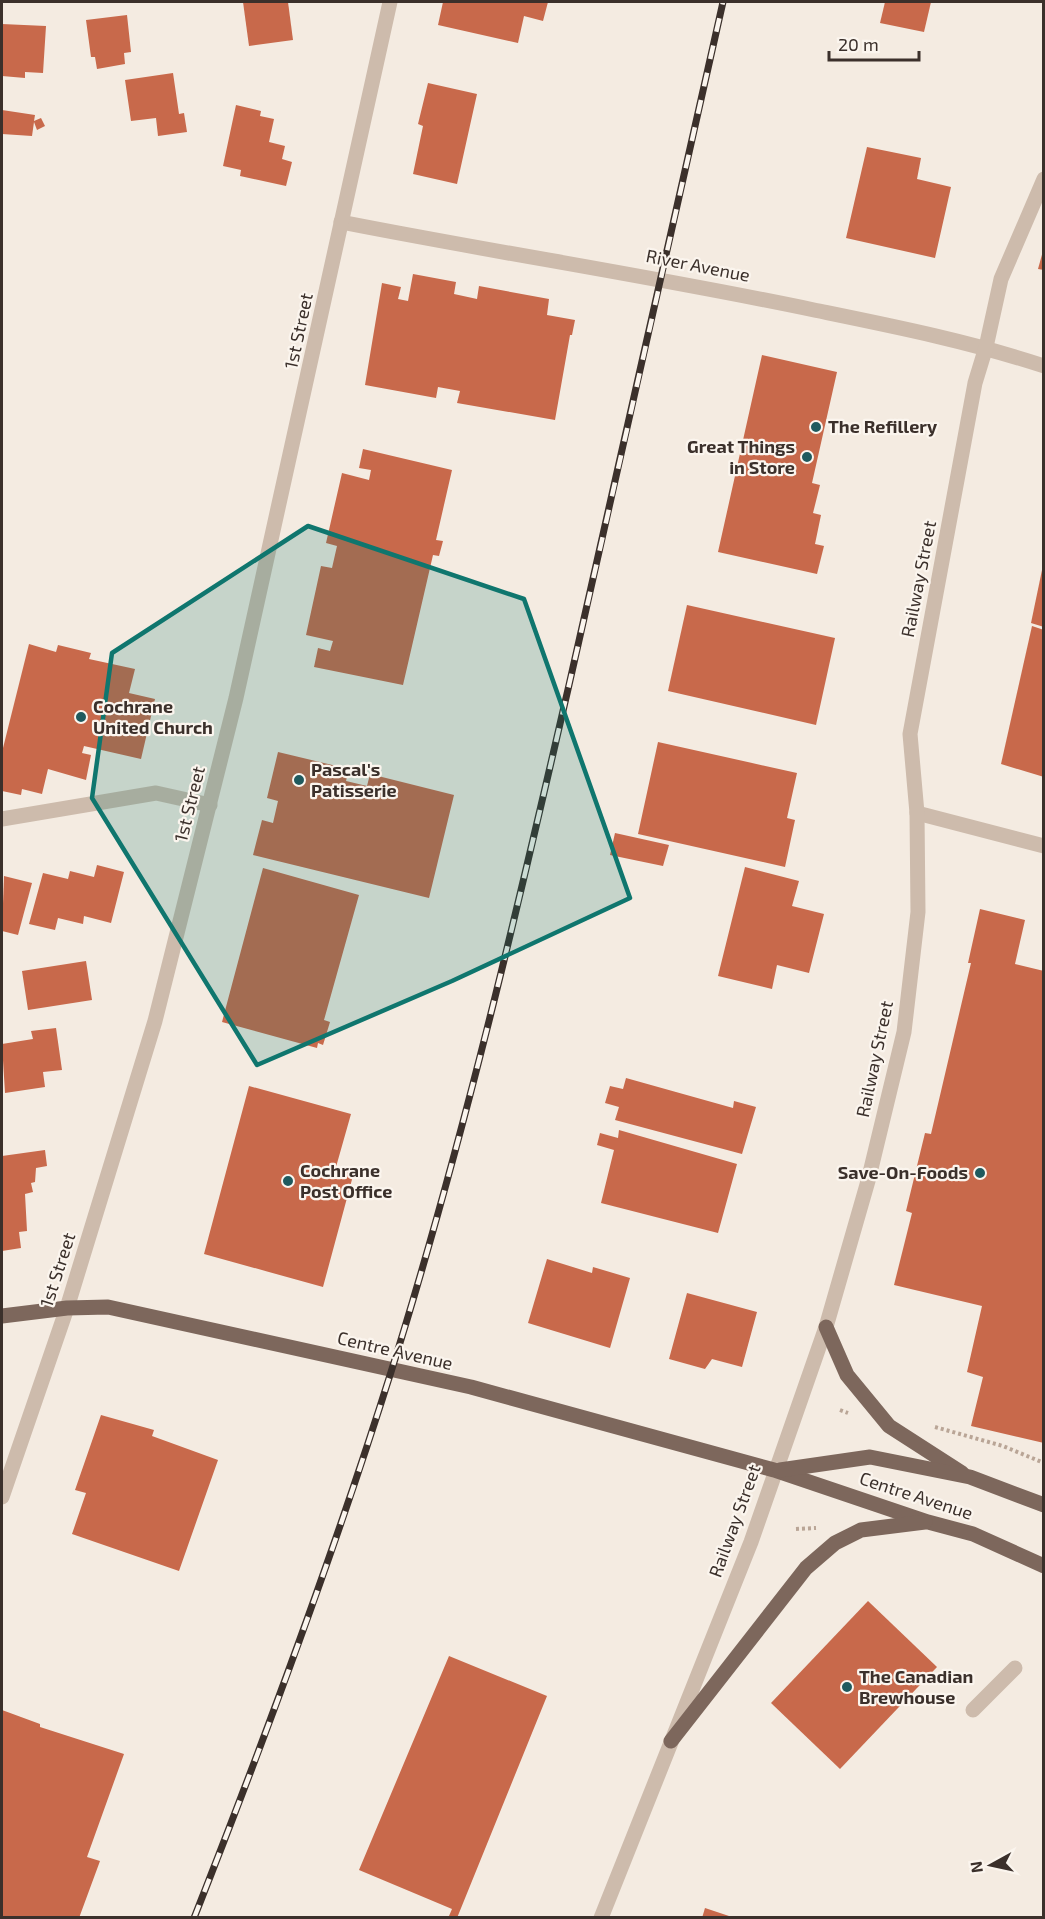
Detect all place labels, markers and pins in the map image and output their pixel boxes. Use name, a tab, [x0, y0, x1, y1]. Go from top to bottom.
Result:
place label: The Refillery	[828, 415, 938, 437]
marker: The Refillery	[809, 420, 823, 434]
place label: Great Things in Store	[687, 435, 795, 478]
marker: Great Things in Store	[800, 450, 814, 464]
place label: Cochrane United Church	[93, 695, 213, 738]
marker: Cochrane United Church	[74, 710, 88, 724]
place label: Pascal's Patisserie	[311, 758, 397, 801]
marker: Pascal's Patisserie	[292, 773, 306, 787]
place label: Cochrane Post Office	[300, 1159, 392, 1202]
place label: Save-On-Foods	[838, 1161, 968, 1183]
marker: Save-On-Foods	[973, 1166, 987, 1180]
marker: Cochrane Post Office	[281, 1174, 295, 1188]
place label: The Canadian Brewhouse	[859, 1665, 973, 1708]
marker: The Canadian Brewhouse	[840, 1680, 854, 1694]

